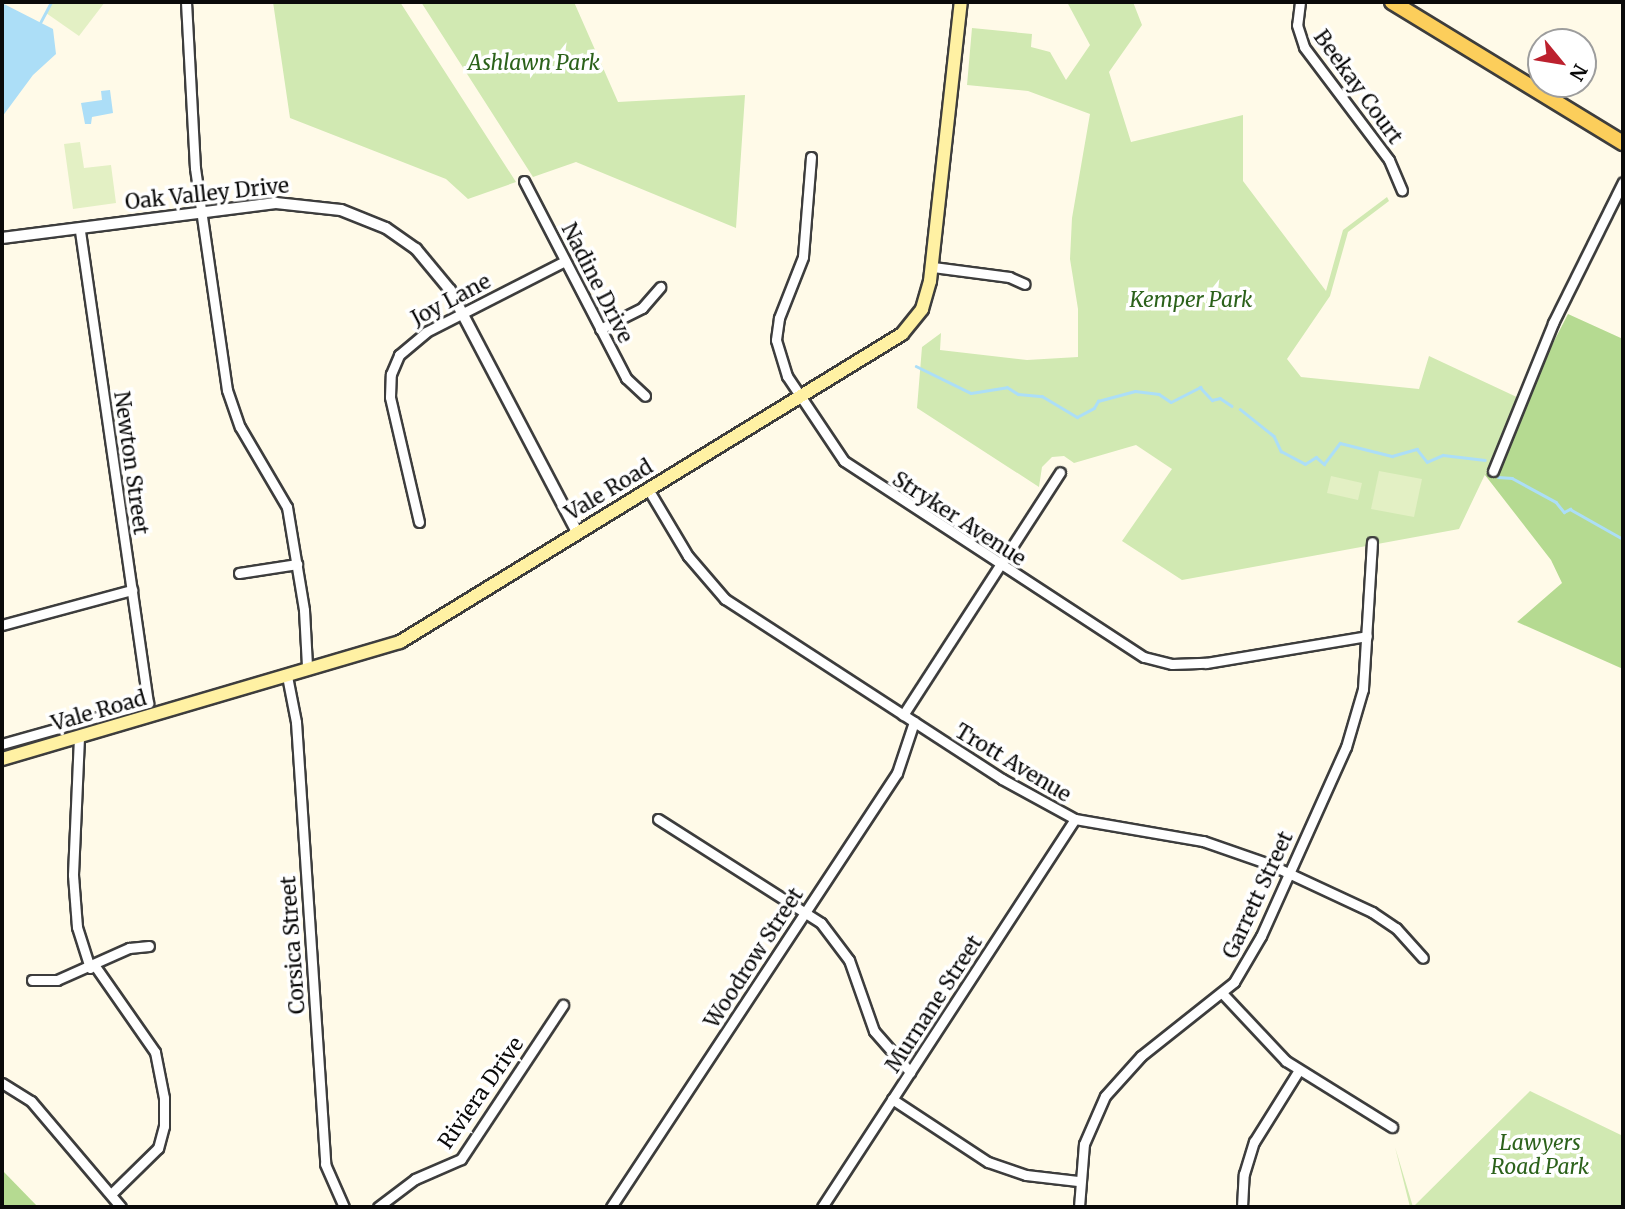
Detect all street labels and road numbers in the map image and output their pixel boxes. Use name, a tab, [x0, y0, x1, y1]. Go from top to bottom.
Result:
street label: Beekay Court	[1308, 25, 1408, 149]
street label: Oak Valley Drive	[124, 173, 290, 215]
street label: Nadine Drive	[556, 219, 638, 347]
street label: Joy Lane	[407, 269, 495, 331]
street label: Newton Street	[108, 390, 154, 536]
street label: Vale Road	[561, 454, 657, 526]
street label: Stryker Avenue	[888, 466, 1030, 572]
street label: Vale Road	[49, 685, 149, 737]
street label: Trott Avenue	[950, 719, 1076, 807]
street label: Garrett Street	[1218, 827, 1298, 963]
street label: Corsica Street	[276, 875, 310, 1015]
street label: Woodrow Street	[699, 883, 809, 1033]
street label: Murnane Street	[880, 931, 988, 1077]
street label: Riviera Drive	[433, 1032, 529, 1154]

